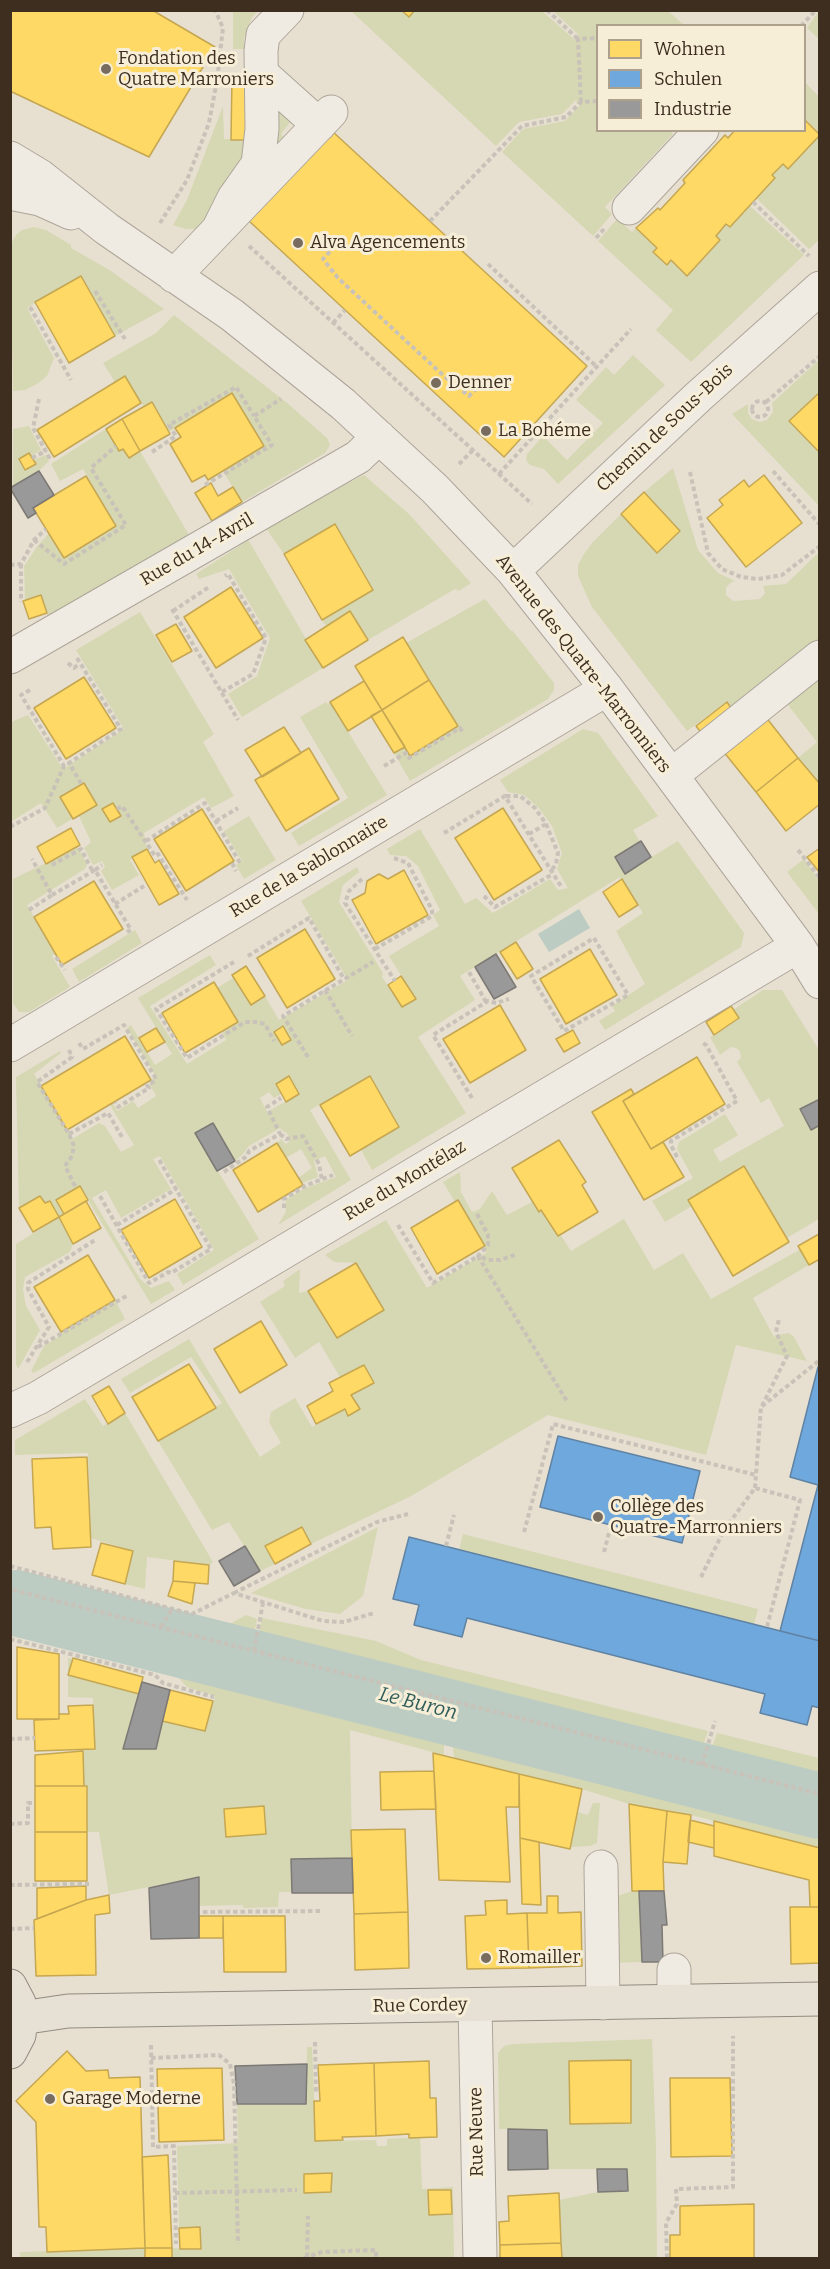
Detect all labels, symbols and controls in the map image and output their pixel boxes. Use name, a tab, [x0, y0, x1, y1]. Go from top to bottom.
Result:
legend	[596, 24, 806, 132]
text: Wohnen	[654, 38, 725, 60]
place label: Fondation des Quatre Marroniers	[118, 48, 274, 90]
marker: Fondation des Quatre Marroniers	[99, 62, 113, 76]
text: Schulen	[654, 68, 722, 90]
text: Industrie	[654, 98, 732, 120]
place label: Alva Agencements	[310, 232, 465, 254]
marker: Alva Agencements	[291, 236, 305, 250]
street label: Chemin de Sous-Bois	[592, 359, 738, 497]
place label: Denner	[448, 372, 511, 394]
marker: Denner	[429, 376, 443, 390]
place label: La Bohéme	[498, 420, 591, 442]
marker: La Bohéme	[479, 424, 493, 438]
street label: Rue du 14-Avril	[137, 509, 257, 591]
street label: Avenue des Quatre-Marronniers	[491, 550, 675, 778]
street label: Rue de la Sablonnaire	[226, 811, 392, 923]
street label: Rue du Montélaz	[340, 1136, 470, 1226]
place label: Collège des Quatre-Marronniers	[610, 1496, 782, 1538]
marker: Collège des Quatre-Marronniers	[591, 1510, 605, 1524]
water label: Le Buron	[376, 1683, 460, 1725]
place label: Romailler	[498, 1947, 580, 1969]
marker: Romailler	[479, 1951, 493, 1965]
street label: Rue Cordey	[372, 1994, 468, 2018]
street label: Rue Neuve	[465, 2087, 489, 2177]
place label: Garage Moderne	[62, 2088, 201, 2110]
marker: Garage Moderne	[43, 2092, 57, 2106]

